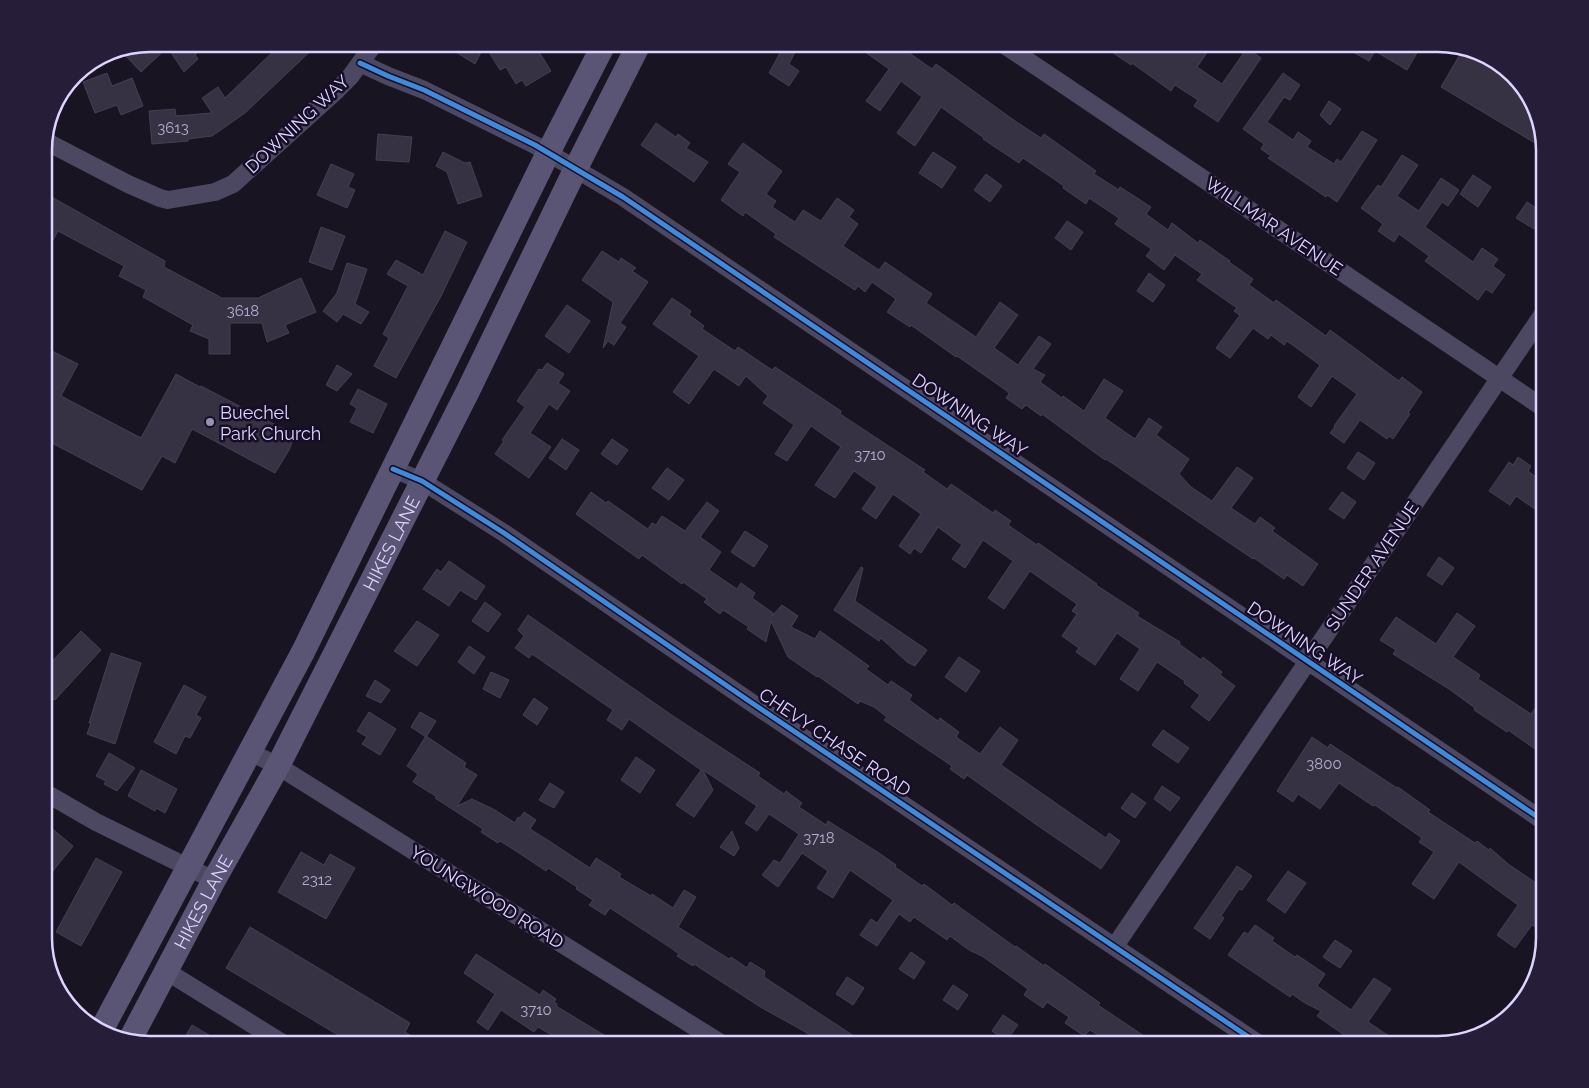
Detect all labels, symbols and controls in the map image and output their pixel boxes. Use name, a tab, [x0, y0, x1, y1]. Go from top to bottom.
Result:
street label: DOWNING WAY	[241, 70, 353, 177]
house number: 3613	[157, 119, 189, 137]
street label: WILLMAR AVENUE	[1201, 172, 1347, 280]
house number: 3618	[227, 302, 259, 320]
street label: DOWNING WAY	[909, 369, 1032, 461]
place label: Buechel Park Church	[220, 402, 321, 444]
marker: Buechel Park Church	[204, 416, 216, 428]
house number: 3710	[854, 446, 886, 464]
street label: HIKES LANE	[358, 492, 424, 594]
street label: SUNDER AVENUE	[1321, 498, 1423, 634]
street label: DOWNING WAY	[1244, 597, 1367, 689]
street label: CHEVY CHASE ROAD	[755, 683, 915, 801]
house number: 3800	[1306, 755, 1342, 773]
house number: 3718	[803, 829, 835, 847]
street label: YOUNGWOOD ROAD	[406, 841, 568, 953]
street label: HIKES LANE	[169, 851, 236, 952]
house number: 2312	[302, 871, 332, 889]
house number: 3710	[520, 1001, 552, 1019]

